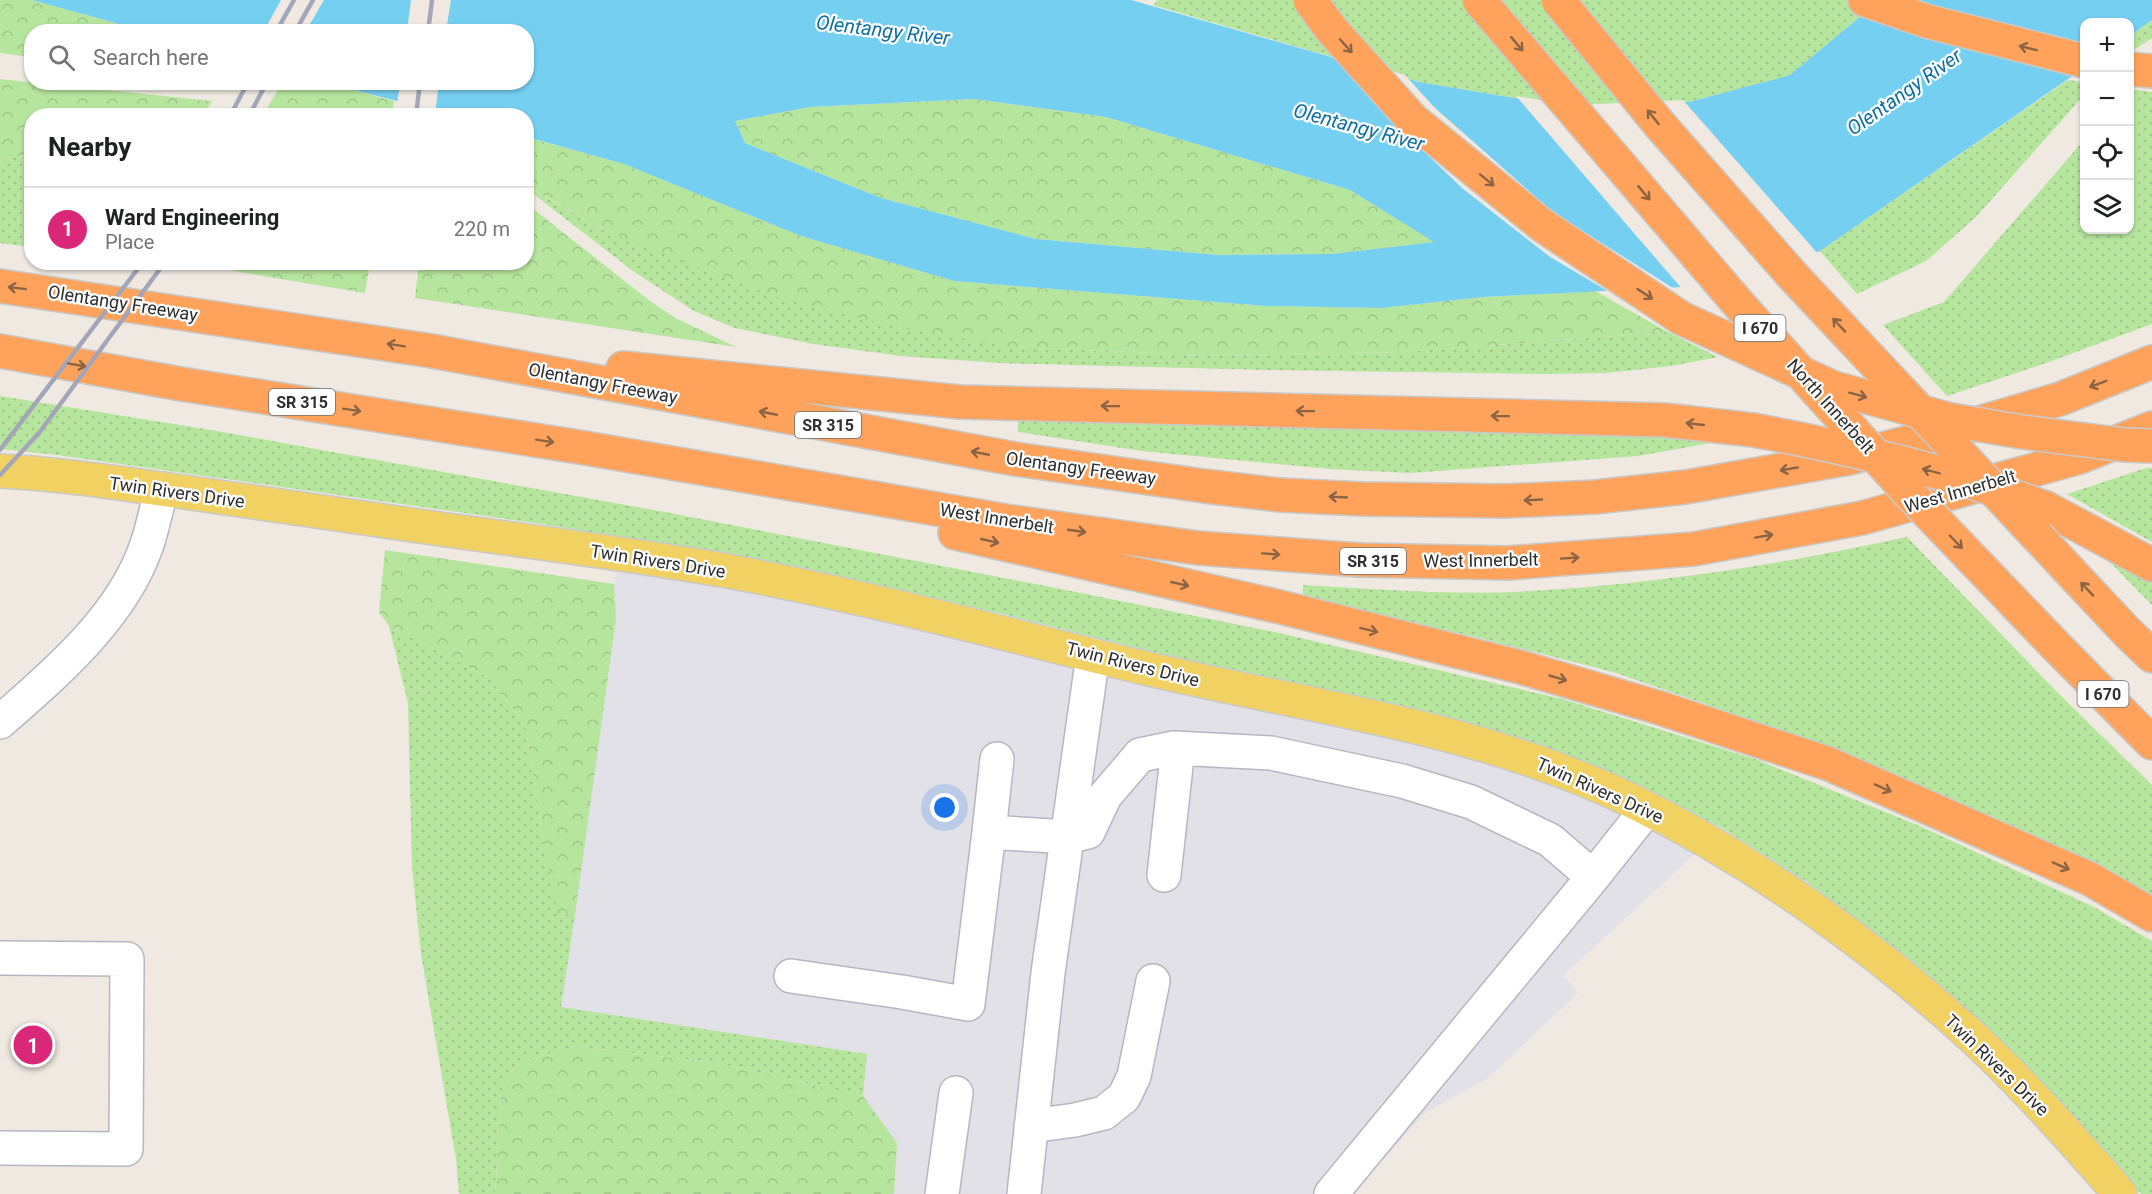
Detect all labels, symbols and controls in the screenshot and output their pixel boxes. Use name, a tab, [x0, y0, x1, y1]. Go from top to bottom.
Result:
water label: Olentangy River	[815, 10, 953, 50]
map controls	[2080, 18, 2134, 234]
button: +	[2080, 18, 2134, 72]
search box	[24, 24, 534, 90]
one-way arrow	[1510, 37, 1524, 52]
one-way arrow	[1339, 38, 1353, 53]
icon: search	[45, 41, 78, 74]
one-way arrow	[2018, 41, 2037, 53]
water label: Olentangy River	[1842, 43, 1967, 140]
text: Search here	[93, 45, 209, 70]
button: −	[2080, 72, 2134, 126]
water label: Olentangy River	[1291, 98, 1428, 156]
one-way arrow	[1646, 109, 1659, 125]
button: locate	[2080, 126, 2134, 180]
text: Nearby	[48, 132, 131, 162]
one-way arrow	[1479, 174, 1495, 187]
button: layers	[2080, 180, 2134, 234]
one-way arrow	[1637, 185, 1650, 201]
text: Ward Engineering	[105, 205, 279, 230]
text: 1	[62, 217, 73, 241]
text: 220 m	[454, 217, 510, 241]
text: Place	[105, 230, 154, 254]
street label: Olentangy Freeway	[47, 281, 200, 325]
one-way arrow	[7, 282, 27, 293]
one-way arrow	[1636, 288, 1653, 300]
road number: I 670	[1734, 315, 1786, 341]
one-way arrow	[1832, 317, 1846, 332]
one-way arrow	[387, 340, 407, 351]
street label: North Innerbelt	[1783, 354, 1879, 458]
street label: Olentangy Freeway	[527, 358, 680, 408]
one-way arrow	[67, 359, 87, 370]
one-way arrow	[2089, 379, 2107, 390]
road number: SR 315	[269, 389, 335, 415]
one-way arrow	[1849, 390, 1868, 401]
one-way arrow	[1100, 400, 1120, 412]
one-way arrow	[342, 405, 362, 416]
one-way arrow	[1295, 405, 1315, 417]
one-way arrow	[759, 407, 778, 418]
one-way arrow	[1490, 410, 1510, 421]
road number: SR 315	[795, 412, 861, 438]
one-way arrow	[1685, 418, 1705, 429]
one-way arrow	[535, 436, 554, 447]
one-way arrow	[971, 447, 991, 458]
street label: Olentangy Freeway	[1005, 447, 1158, 489]
one-way arrow	[1779, 464, 1799, 475]
one-way arrow	[1922, 464, 1941, 476]
street label: West Innerbelt	[1902, 465, 2018, 517]
street label: Twin Rivers Drive	[108, 472, 246, 512]
one-way arrow	[1328, 492, 1348, 503]
one-way arrow	[1523, 494, 1543, 505]
street label: West Innerbelt	[938, 499, 1056, 537]
one-way arrow	[1067, 525, 1087, 536]
one-way arrow	[1753, 530, 1773, 541]
one-way arrow	[1948, 534, 1963, 549]
one-way arrow	[980, 535, 999, 547]
street label: Twin Rivers Drive	[589, 540, 727, 582]
one-way arrow	[1260, 548, 1280, 559]
road number: SR 315	[1340, 548, 1406, 574]
street label: West Innerbelt	[1423, 548, 1539, 572]
one-way arrow	[1560, 552, 1580, 563]
one-way arrow	[1170, 579, 1189, 591]
one-way arrow	[2080, 582, 2095, 597]
one-way arrow	[1360, 624, 1379, 636]
street label: Twin Rivers Drive	[1064, 637, 1202, 691]
one-way arrow	[1548, 673, 1567, 684]
road number: I 670	[2078, 681, 2128, 707]
street label: Twin Rivers Drive	[1533, 753, 1667, 827]
one-way arrow	[1873, 782, 1891, 794]
your location	[930, 793, 959, 822]
one-way arrow	[2052, 862, 2070, 873]
street label: Twin Rivers Drive	[1941, 1010, 2053, 1120]
pin: 1	[14, 1022, 52, 1068]

